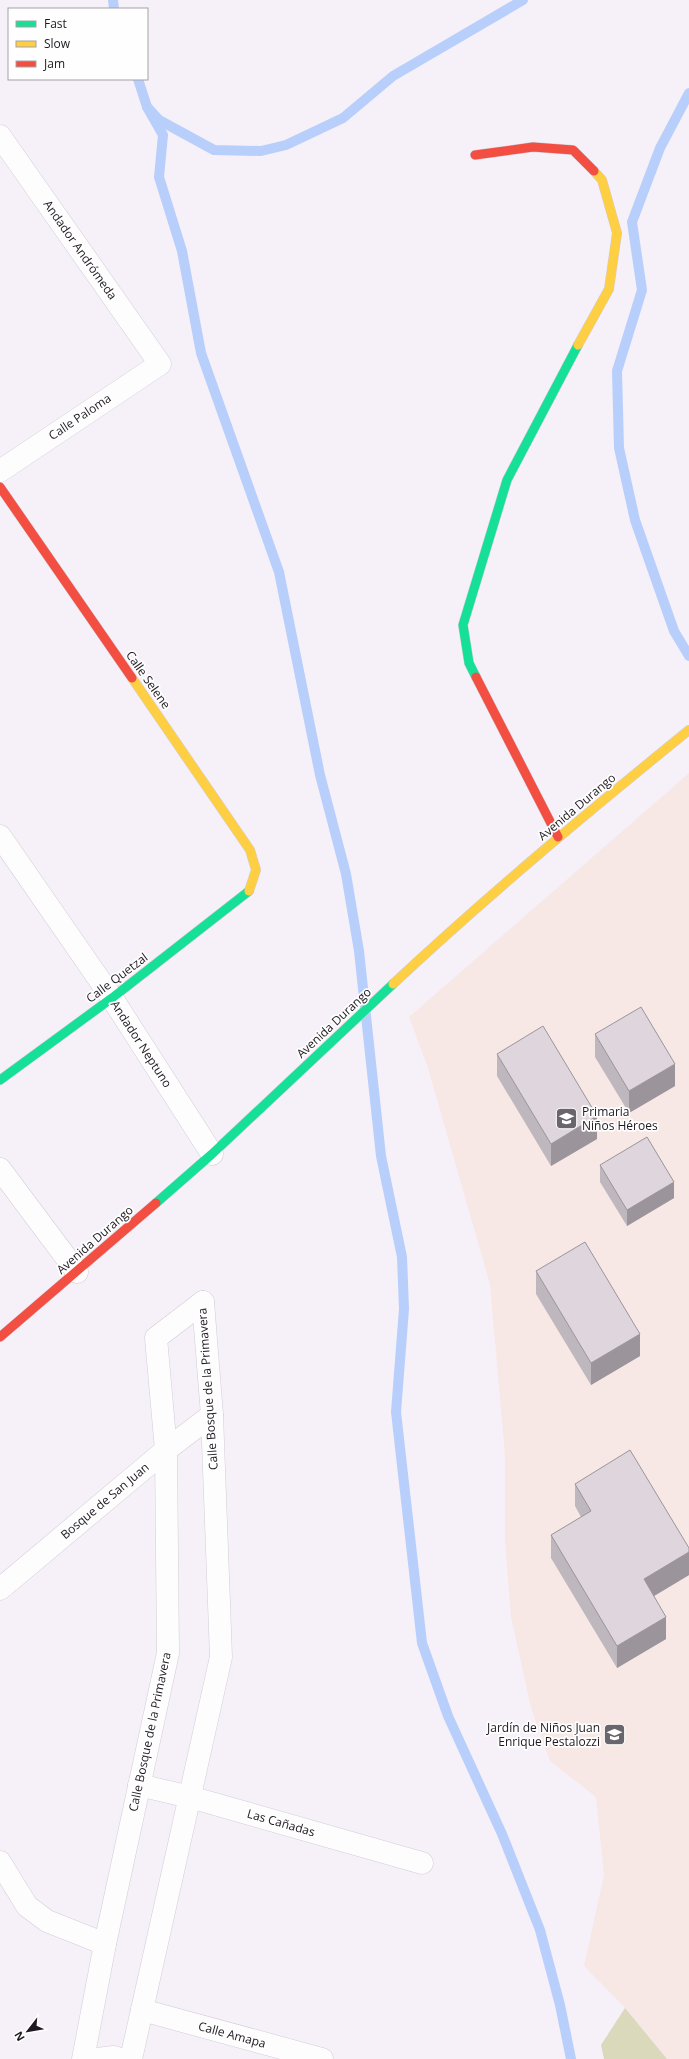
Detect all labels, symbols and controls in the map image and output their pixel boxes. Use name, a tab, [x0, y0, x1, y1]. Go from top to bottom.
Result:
legend	[8, 8, 148, 80]
text: Fast	[44, 15, 67, 32]
text: Slow	[44, 35, 71, 52]
text: Jam	[43, 55, 65, 72]
street label: Andador Andrómeda	[40, 197, 121, 303]
street label: Calle Paloma	[45, 389, 114, 444]
street label: Calle Selene	[122, 647, 175, 712]
street label: Avenida Durango	[534, 769, 619, 844]
street label: Calle Quetzal	[82, 949, 151, 1006]
street label: Avenida Durango	[293, 983, 375, 1062]
street label: Andador Neptuno	[107, 997, 176, 1091]
place label: Primaria Niños Héroes	[582, 1103, 658, 1134]
school or university icon: Primaria Niños Héroes	[553, 1106, 579, 1132]
street label: Avenida Durango	[53, 1202, 137, 1278]
street label: Calle Bosque de la Primavera	[193, 1307, 222, 1471]
street label: Bosque de San Juan	[57, 1459, 153, 1543]
street label: Calle Bosque de la Primavera	[124, 1651, 175, 1813]
place label: Jardín de Niños Juan Enrique Pestalozzi	[486, 1719, 600, 1750]
school or university icon: Jardín de Niños Juan Enrique Pestalozzi	[602, 1722, 628, 1748]
street label: Las Cañadas	[245, 1805, 317, 1840]
north arrow	[8, 2011, 48, 2051]
street label: Calle Amapa	[196, 2017, 268, 2052]
text: N	[10, 2029, 28, 2044]

